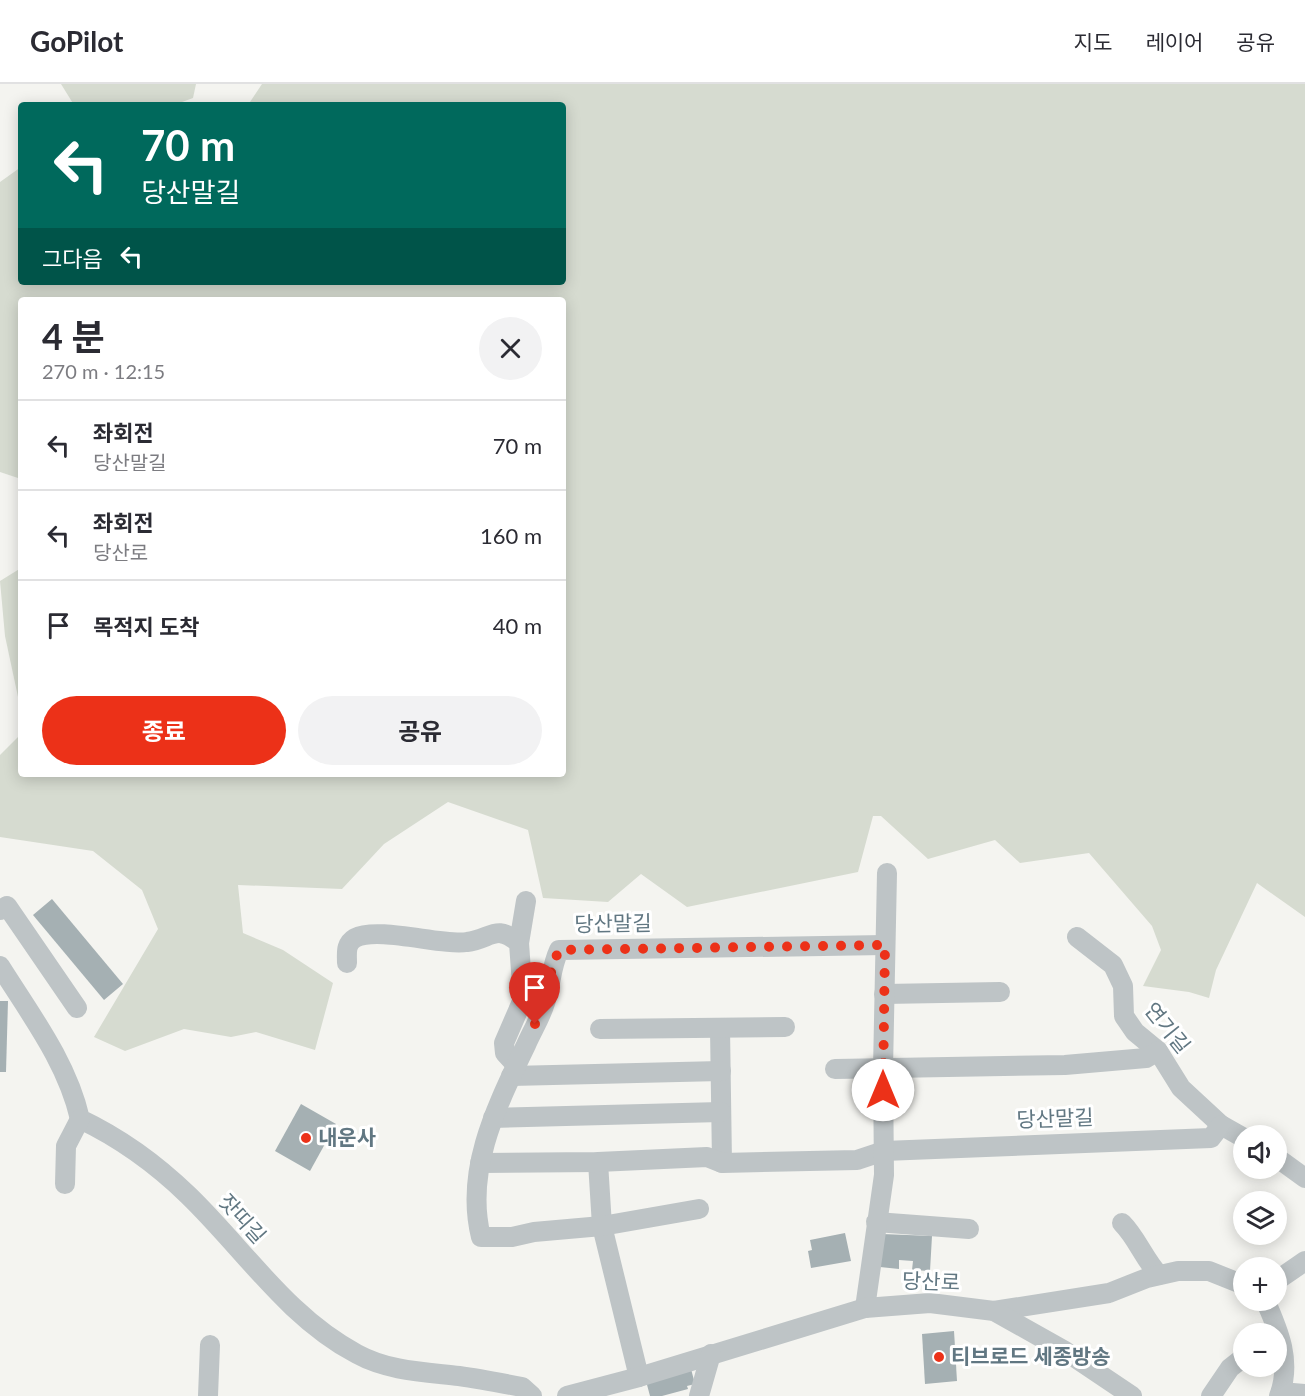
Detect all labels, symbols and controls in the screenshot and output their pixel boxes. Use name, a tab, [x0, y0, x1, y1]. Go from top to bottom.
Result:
text: GoPilot	[30, 24, 123, 58]
text: 지도	[1074, 29, 1112, 54]
text: 레이어	[1145, 29, 1203, 54]
text: 공유	[1236, 29, 1275, 54]
text: 70 m	[141, 120, 235, 170]
icon: left	[42, 126, 120, 204]
text: 당산말길	[141, 175, 240, 208]
icon: left	[115, 240, 148, 273]
text: 그다음	[42, 245, 103, 272]
text: 4 분	[42, 314, 105, 358]
button: close	[479, 317, 542, 380]
text: 270 m · 12:15	[42, 359, 165, 383]
text: 좌회전	[93, 419, 154, 446]
icon: left	[42, 429, 75, 462]
text: 70 m	[493, 432, 542, 459]
text: 당산말길	[93, 450, 167, 474]
text: 좌회전	[93, 509, 154, 536]
icon: left	[42, 519, 75, 552]
text: 160 m	[480, 522, 542, 549]
text: 당산로	[93, 540, 148, 564]
icon: arrive	[42, 609, 75, 642]
text: 40 m	[493, 612, 542, 639]
text: 목적지 도착	[93, 613, 200, 640]
button: 종료	[42, 696, 286, 765]
button: 공유	[298, 696, 542, 765]
street label: 당산말길	[574, 909, 652, 936]
pin	[509, 962, 560, 1024]
icon: arrive	[518, 971, 551, 1004]
street label: 연기길	[1140, 997, 1196, 1057]
position arrow	[851, 1058, 915, 1122]
street label: 당산말길	[1016, 1104, 1094, 1131]
place label: 내운사	[318, 1124, 376, 1149]
map controls	[1233, 1125, 1287, 1377]
button: sound	[1233, 1125, 1287, 1179]
marker: 내운사	[299, 1131, 313, 1145]
street label: 잣띠길	[214, 1188, 272, 1248]
button: layers	[1233, 1191, 1287, 1245]
button: +	[1233, 1257, 1287, 1311]
street label: 당산로	[902, 1267, 960, 1294]
button: −	[1233, 1323, 1287, 1377]
place label: 티브로드 세종방송	[951, 1343, 1111, 1368]
marker: 티브로드 세종방송	[932, 1350, 946, 1364]

